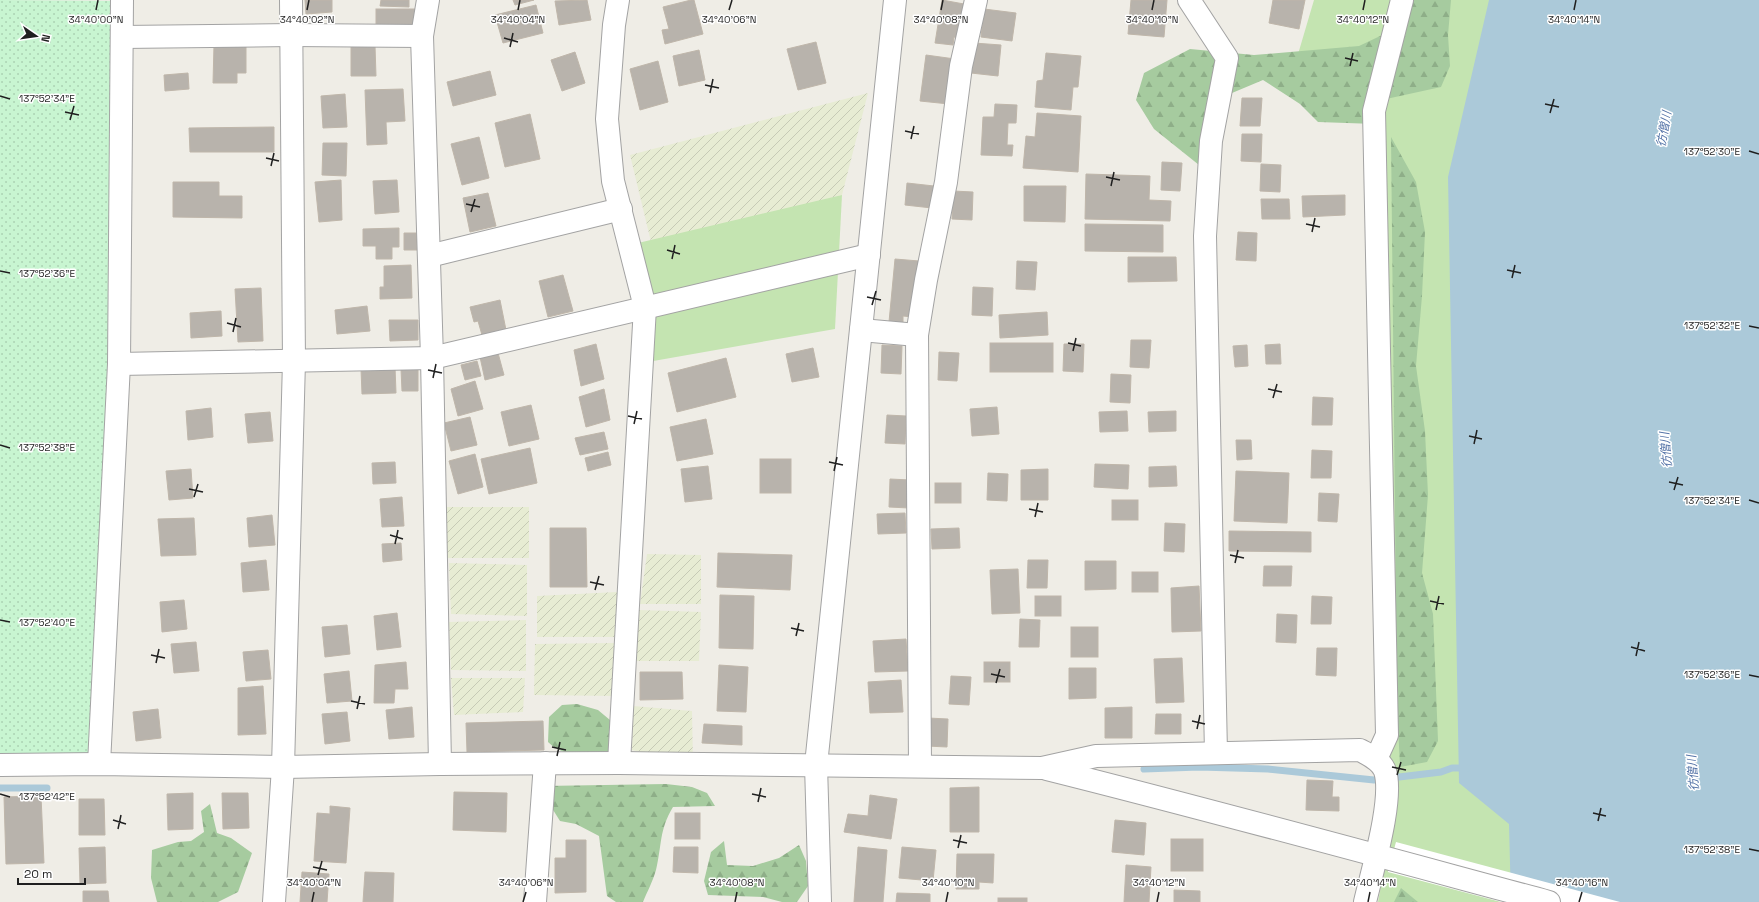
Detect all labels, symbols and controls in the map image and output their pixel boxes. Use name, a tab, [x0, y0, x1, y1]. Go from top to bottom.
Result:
text: 34°40'00"N	[69, 13, 123, 26]
text: 34°40'02"N	[280, 13, 334, 26]
text: 34°40'04"N	[491, 13, 545, 26]
text: 34°40'06"N	[702, 13, 756, 26]
text: 34°40'08"N	[914, 13, 968, 26]
text: 34°40'10"N	[1126, 13, 1178, 26]
text: 34°40'12"N	[1337, 13, 1389, 26]
text: 34°40'14"N	[1548, 13, 1600, 26]
north arrow	[16, 16, 56, 56]
text: N	[38, 33, 53, 43]
text: 137°52'34"E	[19, 92, 75, 105]
water label: 彷僧川	[1653, 108, 1675, 148]
text: 137°52'30"E	[1684, 145, 1741, 158]
text: 137°52'36"E	[19, 267, 75, 280]
text: 137°52'32"E	[1684, 319, 1740, 332]
water label: 彷僧川	[1656, 429, 1676, 469]
text: 137°52'38"E	[19, 441, 75, 454]
text: 137°52'34"E	[1684, 494, 1740, 507]
text: 137°52'40"E	[19, 616, 75, 629]
text: 137°52'36"E	[1684, 668, 1740, 681]
water label: 彷僧川	[1683, 752, 1703, 792]
text: 137°52'42"E	[19, 790, 75, 803]
text: 137°52'38"E	[1684, 843, 1740, 856]
scale bar	[18, 860, 85, 886]
text: 20 m	[24, 866, 52, 882]
text: 34°40'04"N	[287, 876, 341, 889]
text: 34°40'06"N	[499, 876, 553, 889]
text: 34°40'08"N	[710, 876, 764, 889]
text: 34°40'10"N	[922, 876, 974, 889]
text: 34°40'12"N	[1133, 876, 1185, 889]
text: 34°40'14"N	[1344, 876, 1396, 889]
text: 34°40'16"N	[1556, 876, 1608, 889]

